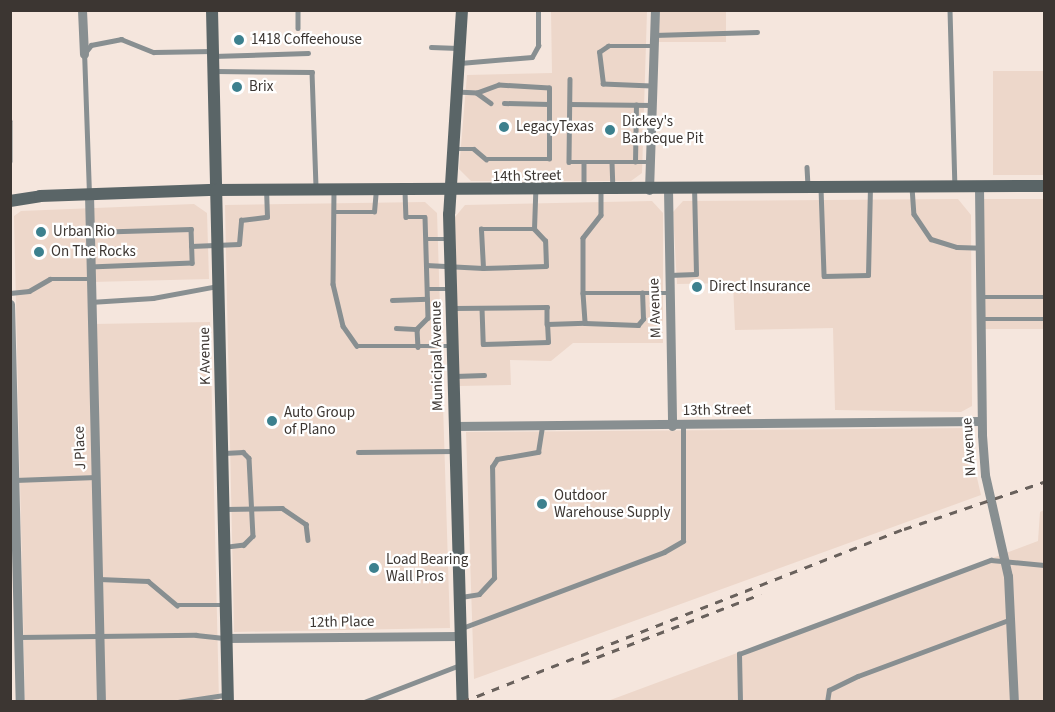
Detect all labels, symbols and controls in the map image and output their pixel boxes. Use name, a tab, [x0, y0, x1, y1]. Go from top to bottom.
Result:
place label: 1418 Coffeehouse	[251, 31, 362, 49]
marker: 1418 Coffeehouse	[232, 33, 246, 47]
place label: Brix	[249, 78, 273, 96]
marker: Brix	[230, 80, 244, 94]
place label: Dickey's Barbeque Pit	[622, 112, 703, 147]
place label: LegacyTexas	[516, 118, 594, 136]
marker: LegacyTexas	[497, 120, 511, 134]
marker: Dickey's Barbeque Pit	[603, 123, 617, 137]
street label: 14th Street	[492, 166, 562, 186]
place label: Urban Rio	[53, 223, 115, 241]
marker: Urban Rio	[34, 225, 48, 239]
place label: On The Rocks	[51, 243, 136, 261]
marker: On The Rocks	[32, 245, 46, 259]
street label: M Avenue	[645, 278, 665, 338]
place label: Direct Insurance	[709, 278, 810, 296]
marker: Direct Insurance	[690, 280, 704, 294]
street label: Municipal Avenue	[427, 301, 447, 411]
street label: K Avenue	[195, 327, 215, 385]
street label: 13th Street	[682, 400, 752, 420]
place label: Auto Group of Plano	[284, 403, 355, 438]
marker: Auto Group of Plano	[265, 414, 279, 428]
street label: N Avenue	[958, 417, 980, 477]
street label: J Place	[70, 426, 90, 470]
place label: Outdoor Warehouse Supply	[554, 486, 670, 521]
marker: Outdoor Warehouse Supply	[535, 497, 549, 511]
place label: Load Bearing Wall Pros	[386, 550, 468, 585]
marker: Load Bearing Wall Pros	[367, 561, 381, 575]
street label: 12th Place	[309, 612, 375, 632]

